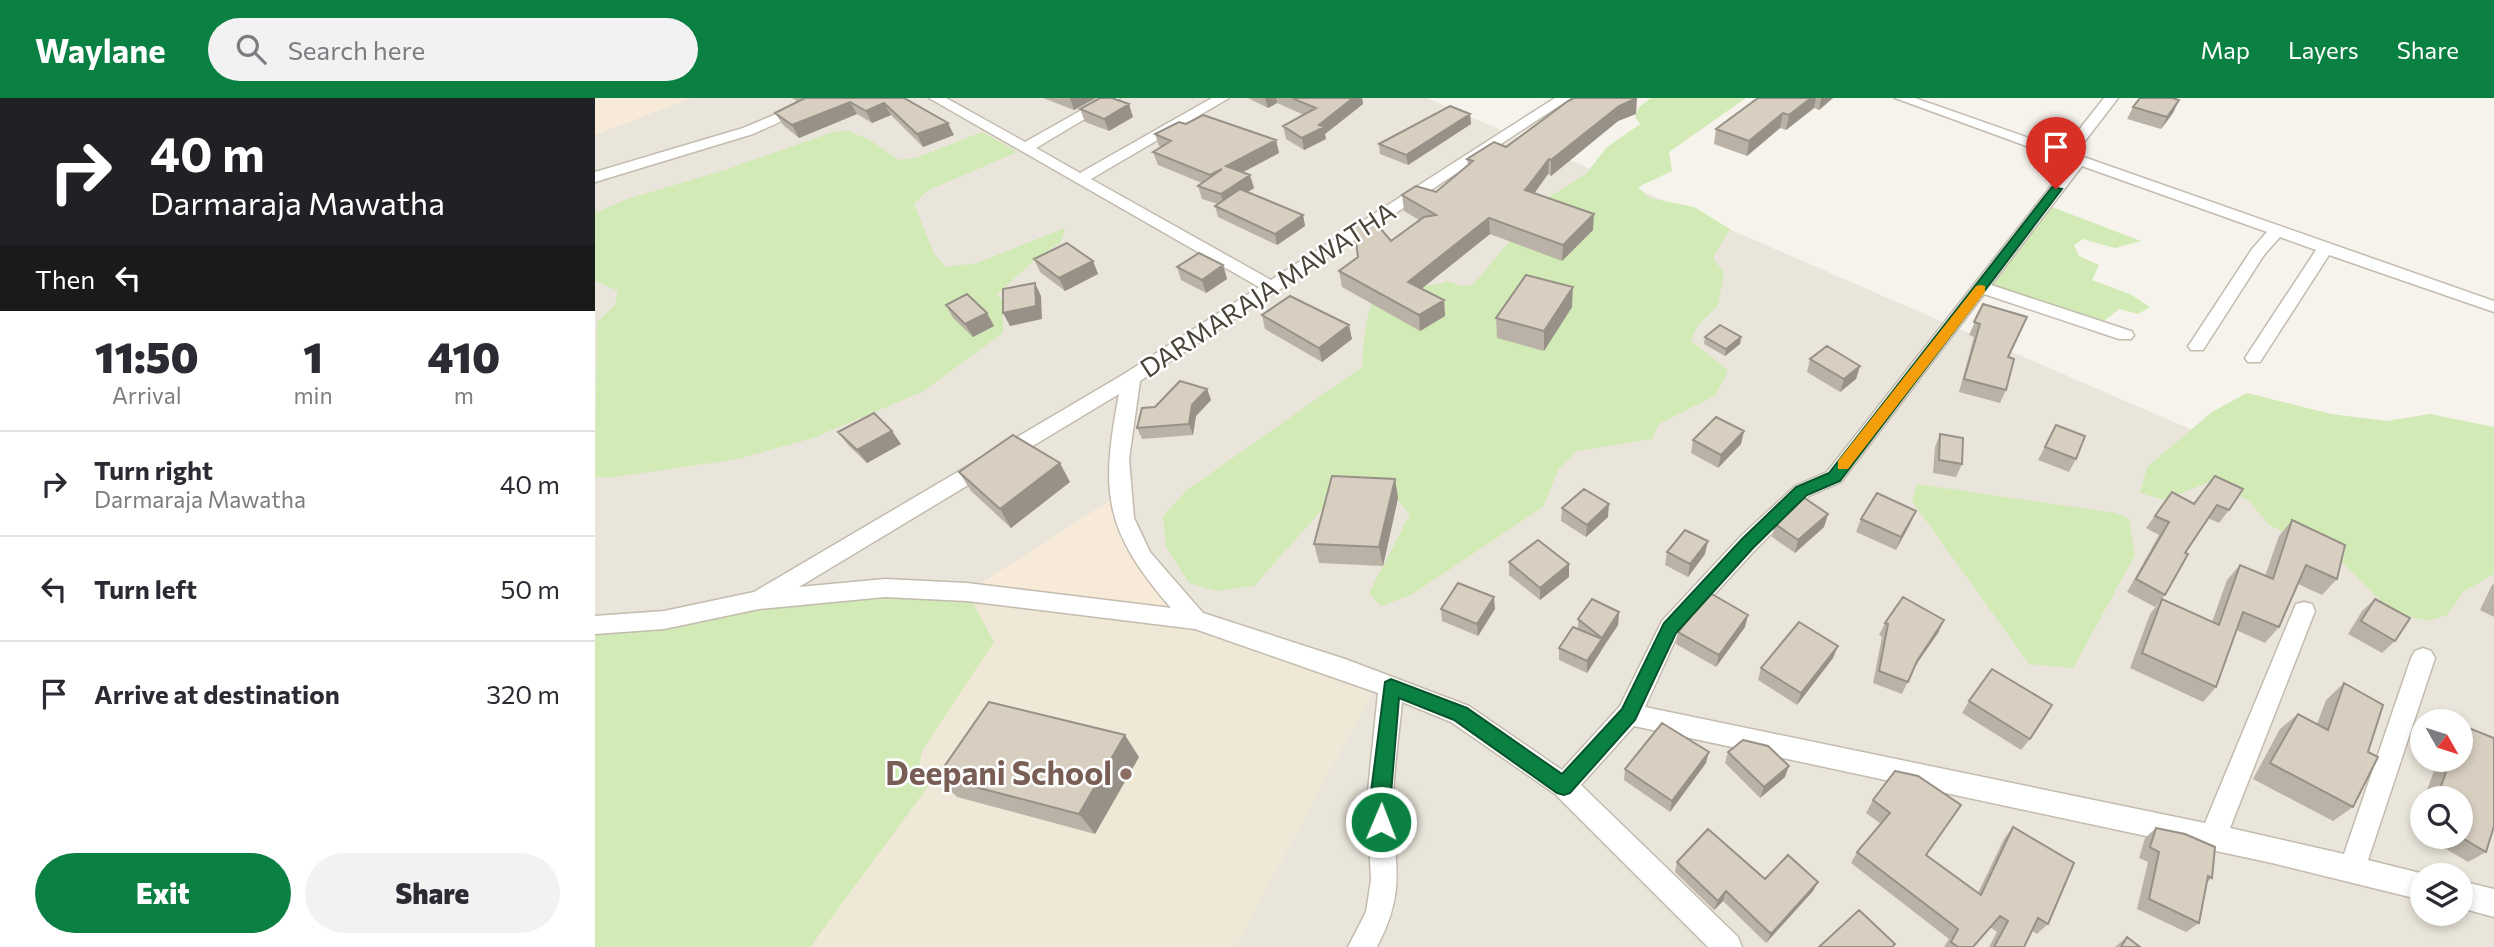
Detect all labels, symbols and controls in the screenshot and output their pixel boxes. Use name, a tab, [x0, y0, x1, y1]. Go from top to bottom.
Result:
search box	[208, 18, 698, 81]
text: Waylane	[35, 29, 166, 70]
icon: search	[232, 30, 270, 68]
text: Search here	[288, 34, 425, 65]
text: Map	[2201, 35, 2250, 64]
text: Layers	[2288, 35, 2359, 64]
text: Share	[2397, 35, 2459, 64]
pin	[2026, 117, 2086, 189]
text: 40 m	[150, 122, 265, 182]
icon: right	[35, 126, 126, 217]
icon: arrive	[2037, 128, 2075, 166]
text: Darmaraja Mawatha	[150, 182, 445, 222]
street label: DARMARAJA MAWATHA	[1134, 195, 1401, 383]
icon: left	[109, 259, 147, 297]
text: Then	[35, 263, 95, 294]
text: 11:50	[95, 330, 199, 382]
text: 1	[303, 330, 323, 382]
text: 410	[428, 330, 500, 382]
text: Arrival	[112, 381, 182, 409]
text: min	[294, 381, 333, 409]
text: m	[454, 381, 474, 409]
text: Turn right	[94, 454, 213, 485]
icon: right	[35, 465, 73, 503]
text: 40 m	[500, 468, 560, 499]
text: Darmaraja Mawatha	[94, 485, 306, 513]
icon: left	[35, 570, 73, 608]
text: Turn left	[94, 573, 197, 604]
text: 50 m	[500, 573, 560, 604]
icon: arrive	[35, 675, 73, 713]
text: Arrive at destination	[94, 678, 340, 709]
text: 320 m	[486, 678, 560, 709]
north arrow	[2410, 709, 2473, 772]
map controls	[2410, 709, 2473, 926]
place label: Deepani School	[885, 752, 1112, 792]
marker: Deepani School	[1118, 766, 1134, 782]
position arrow	[1344, 785, 1418, 859]
button: search	[2410, 786, 2473, 849]
button: Exit	[35, 853, 291, 933]
button: Share	[305, 853, 560, 933]
button: layers	[2410, 863, 2473, 926]

